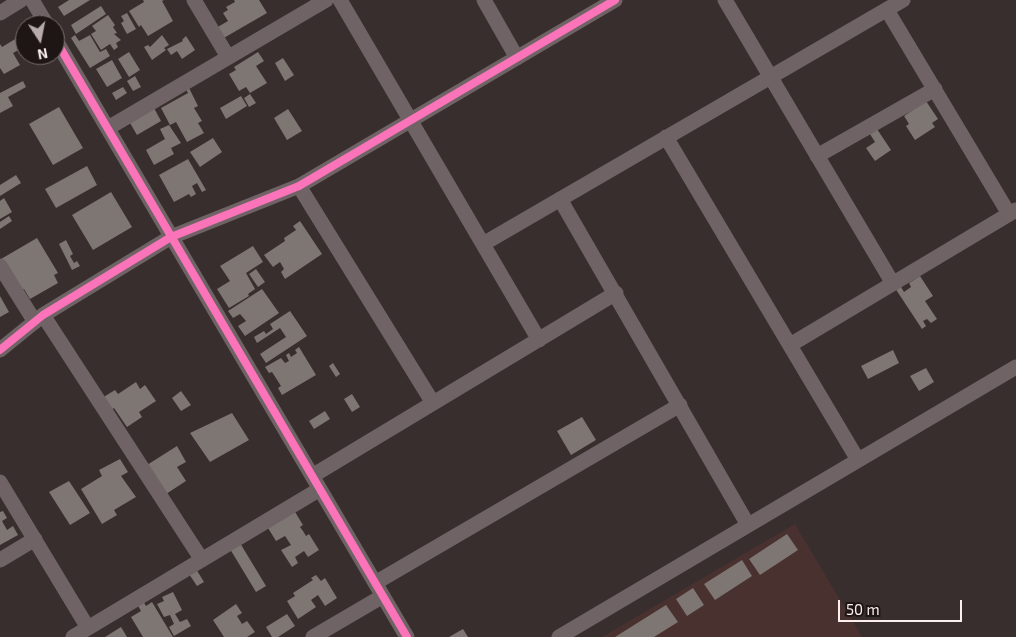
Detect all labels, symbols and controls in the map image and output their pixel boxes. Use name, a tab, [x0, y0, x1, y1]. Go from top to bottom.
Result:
north arrow	[15, 15, 65, 65]
text: N	[36, 45, 49, 64]
scale bar	[841, 590, 965, 622]
text: 50 m	[846, 600, 880, 618]

